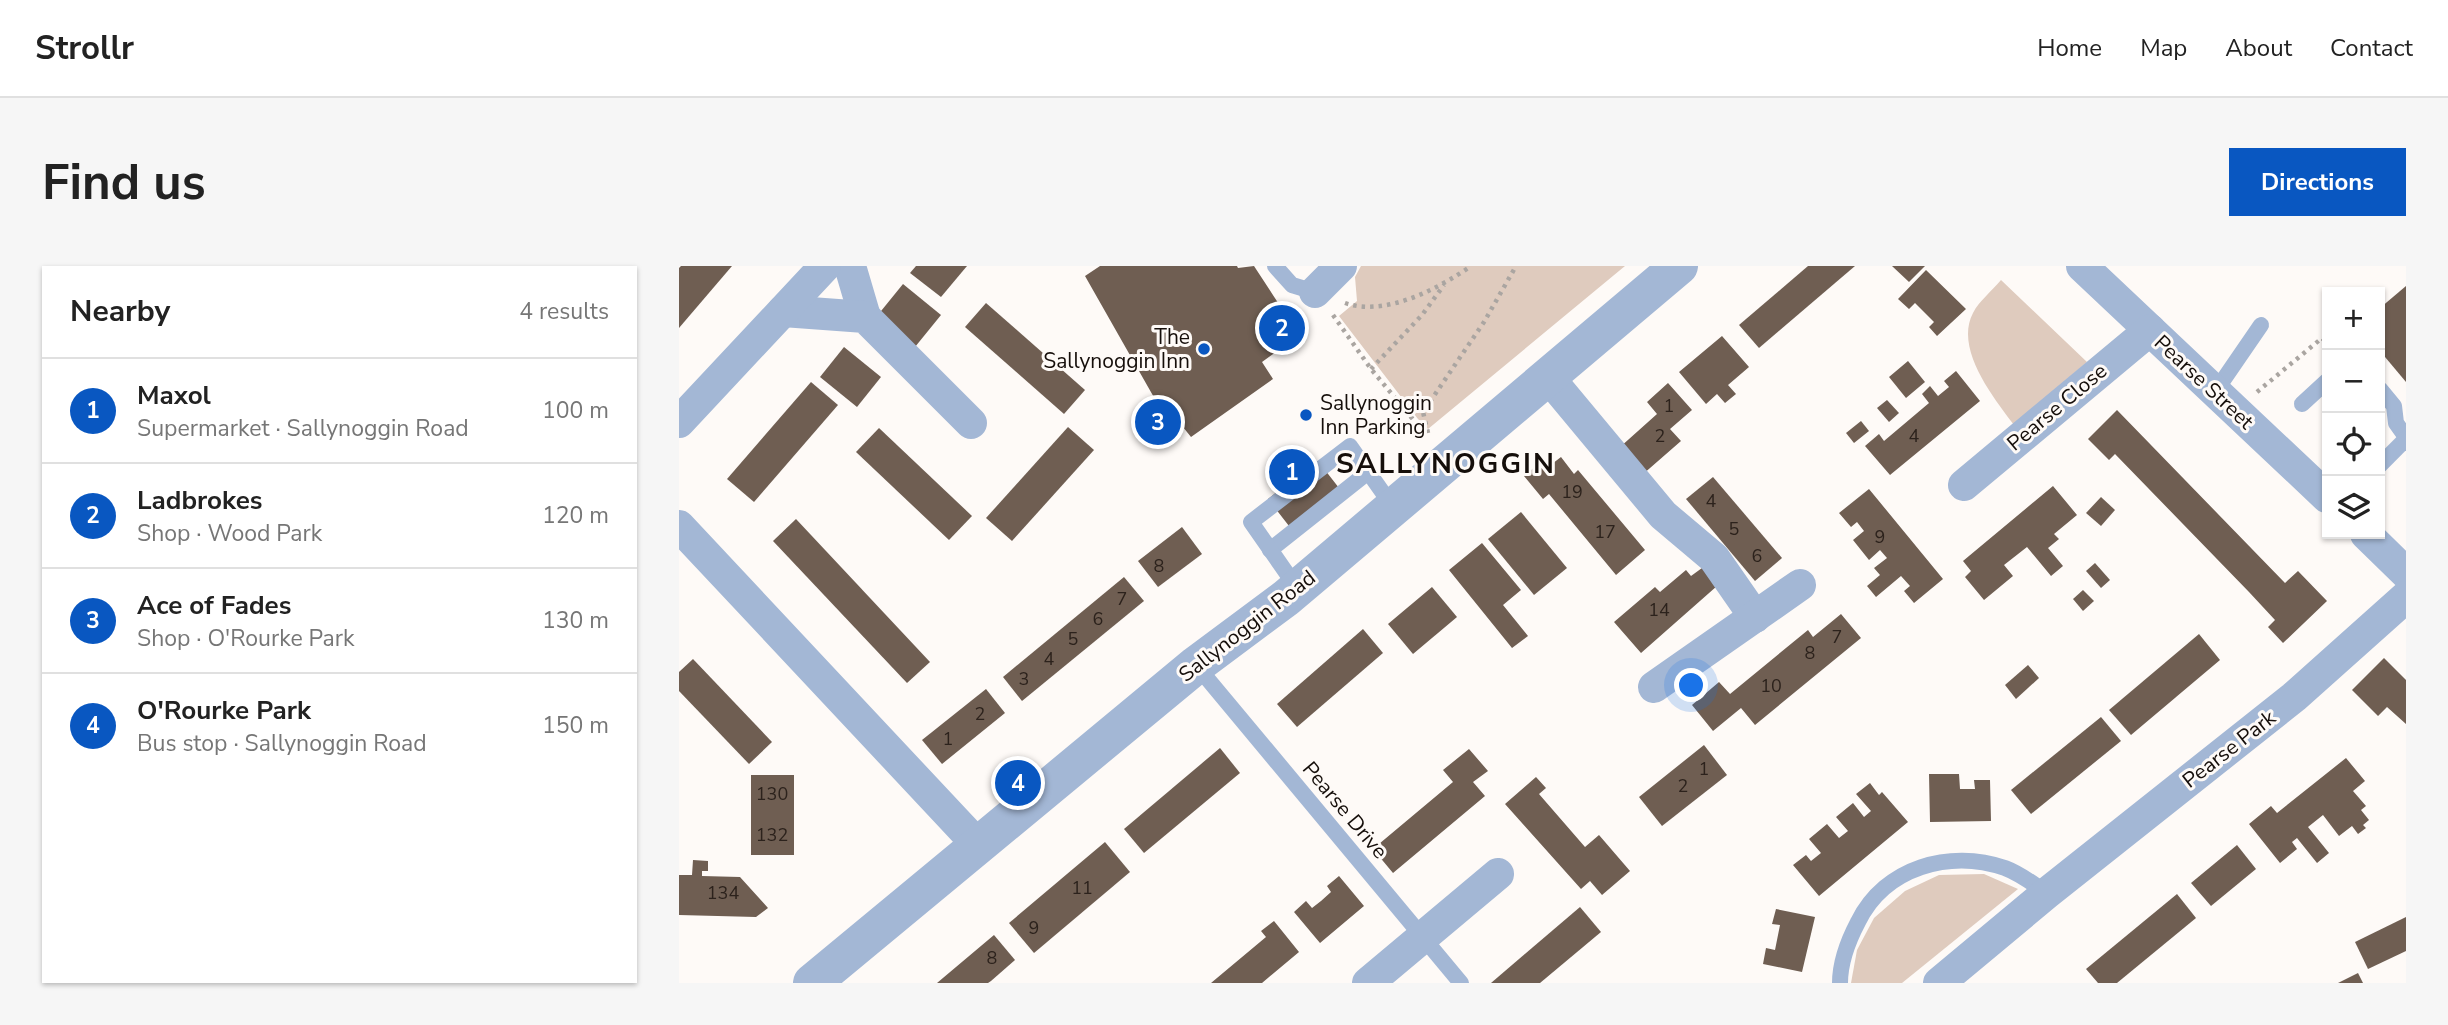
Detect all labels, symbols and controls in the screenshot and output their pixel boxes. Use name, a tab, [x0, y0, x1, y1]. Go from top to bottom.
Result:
text: Strollr	[35, 26, 134, 71]
text: Home	[2037, 32, 2102, 64]
text: Map	[2140, 32, 2187, 64]
text: About	[2225, 32, 2292, 64]
text: Contact	[2330, 32, 2413, 64]
button: Directions	[2229, 148, 2406, 216]
text: Find us	[42, 149, 206, 216]
map controls	[2322, 287, 2385, 539]
button: +	[2322, 287, 2385, 350]
text: Nearby	[70, 291, 170, 332]
text: 4 results	[519, 296, 609, 327]
pin: 2	[1259, 302, 1305, 354]
place label: The Sallynoggin Inn	[1043, 323, 1190, 375]
street label: Pearse Street	[2148, 329, 2260, 436]
marker: The Sallynoggin Inn	[1196, 341, 1212, 357]
button: −	[2322, 350, 2385, 413]
street label: Pearse Close	[2001, 357, 2113, 457]
text: Maxol	[137, 378, 211, 413]
place label: Sallynoggin Inn Parking	[1320, 389, 1432, 441]
house number: 1	[1664, 394, 1674, 418]
text: 1	[86, 395, 100, 426]
text: 100 m	[542, 395, 609, 426]
pin: 3	[1135, 396, 1181, 448]
marker: Sallynoggin Inn Parking	[1298, 407, 1314, 423]
text: Supermarket · Sallynoggin Road	[137, 413, 469, 444]
button: locate	[2322, 413, 2385, 476]
house number: 2	[1655, 424, 1665, 448]
house number: 4	[1909, 424, 1920, 448]
district label: SALLYNOGGIN	[1336, 445, 1556, 483]
pin: 1	[1269, 446, 1315, 498]
button: layers	[2322, 476, 2385, 539]
house number: 19	[1561, 480, 1583, 504]
text: Ladbrokes	[137, 483, 262, 518]
house number: 4	[1706, 489, 1717, 513]
text: 2	[86, 500, 100, 531]
text: 120 m	[542, 500, 609, 531]
house number: 5	[1729, 517, 1739, 541]
text: Shop · Wood Park	[137, 518, 322, 549]
house number: 17	[1594, 520, 1616, 544]
house number: 9	[1875, 525, 1885, 549]
house number: 6	[1752, 544, 1762, 568]
house number: 8	[1154, 554, 1164, 578]
street label: Sallynoggin Road	[1173, 564, 1321, 688]
house number: 7	[1117, 587, 1127, 611]
text: Ace of Fades	[137, 588, 291, 623]
house number: 14	[1648, 598, 1670, 622]
text: 3	[86, 605, 100, 636]
text: 130 m	[542, 605, 609, 636]
house number: 6	[1093, 607, 1103, 631]
text: Shop · O'Rourke Park	[137, 623, 355, 654]
house number: 7	[1832, 625, 1842, 649]
house number: 5	[1068, 627, 1078, 651]
house number: 8	[1805, 641, 1815, 665]
house number: 4	[1044, 647, 1055, 671]
house number: 3	[1019, 667, 1029, 691]
your location	[1674, 668, 1708, 702]
house number: 10	[1760, 674, 1782, 698]
text: O'Rourke Park	[137, 693, 311, 728]
house number: 2	[975, 702, 985, 726]
street label: Pearse Park	[2177, 703, 2282, 794]
text: 4	[86, 710, 100, 741]
text: 150 m	[542, 710, 609, 741]
house number: 1	[943, 727, 953, 751]
text: Bus stop · Sallynoggin Road	[137, 728, 427, 759]
street label: Pearse Drive	[1296, 755, 1394, 865]
pin: 4	[995, 757, 1041, 809]
house number: 1	[1699, 757, 1709, 781]
house number: 2	[1678, 774, 1688, 798]
house number: 130	[756, 782, 788, 806]
house number: 132	[756, 823, 788, 847]
house number: 11	[1071, 876, 1093, 900]
house number: 134	[707, 881, 739, 905]
house number: 9	[1029, 916, 1039, 940]
house number: 8	[987, 946, 997, 970]

